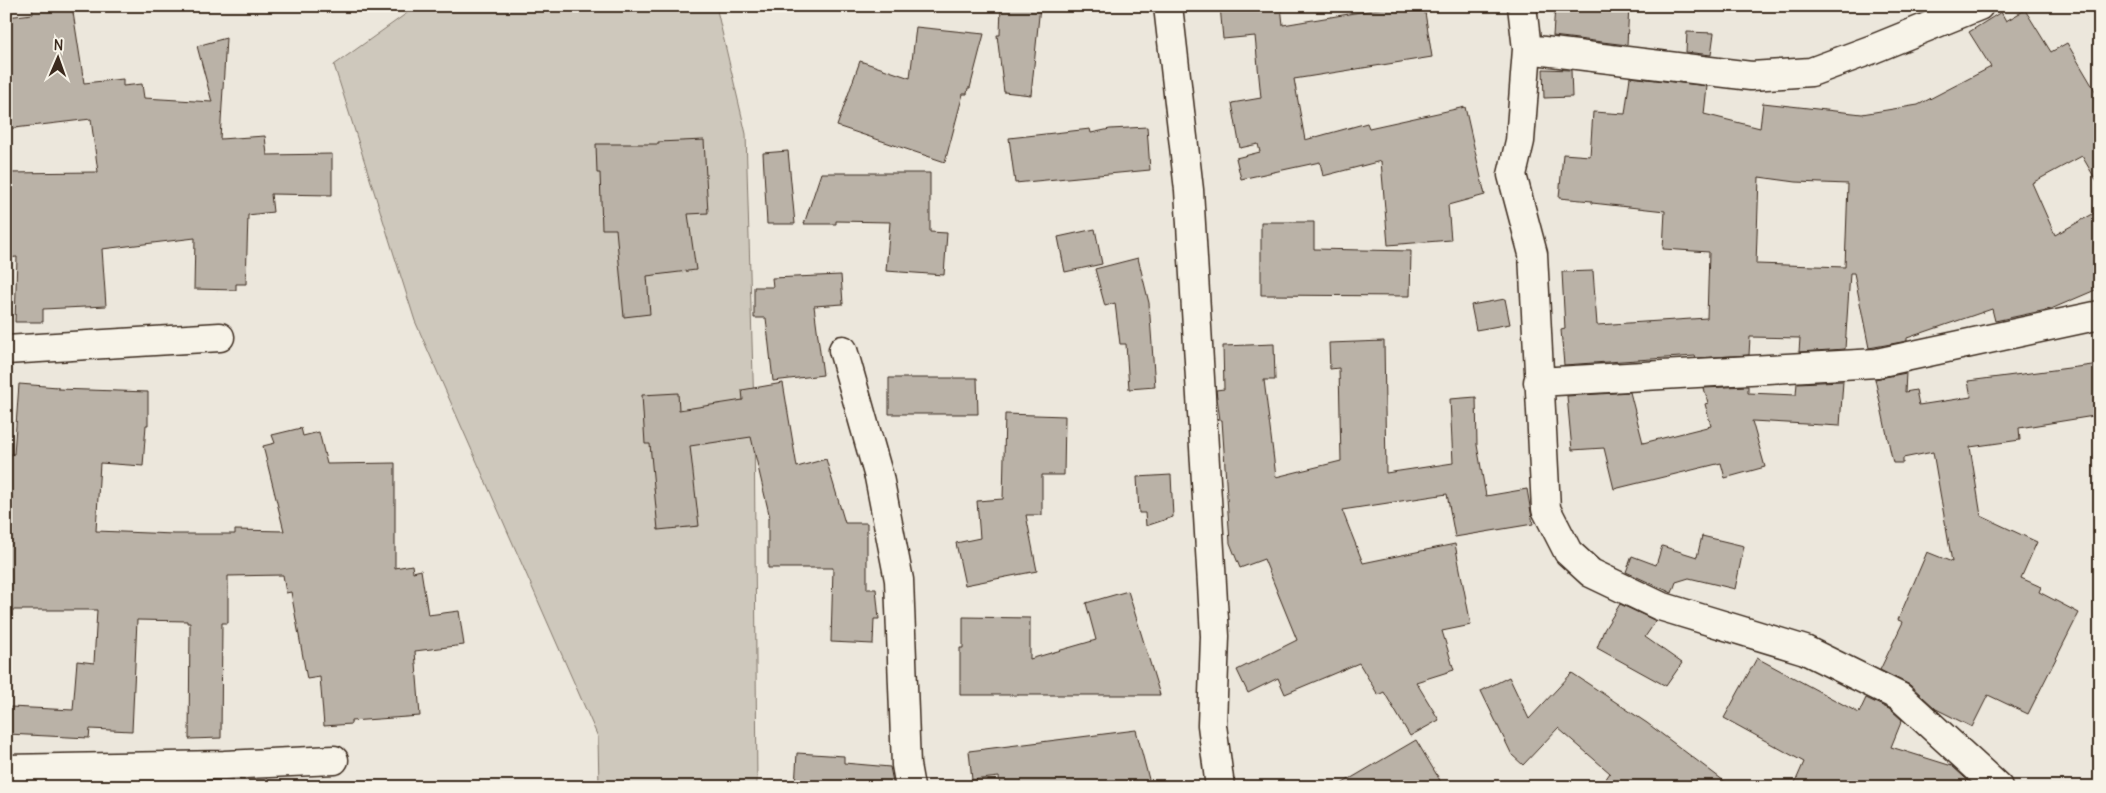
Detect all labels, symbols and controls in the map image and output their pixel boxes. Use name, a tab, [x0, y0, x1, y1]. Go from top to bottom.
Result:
north arrow	[32, 32, 82, 82]
text: N	[53, 36, 64, 54]

